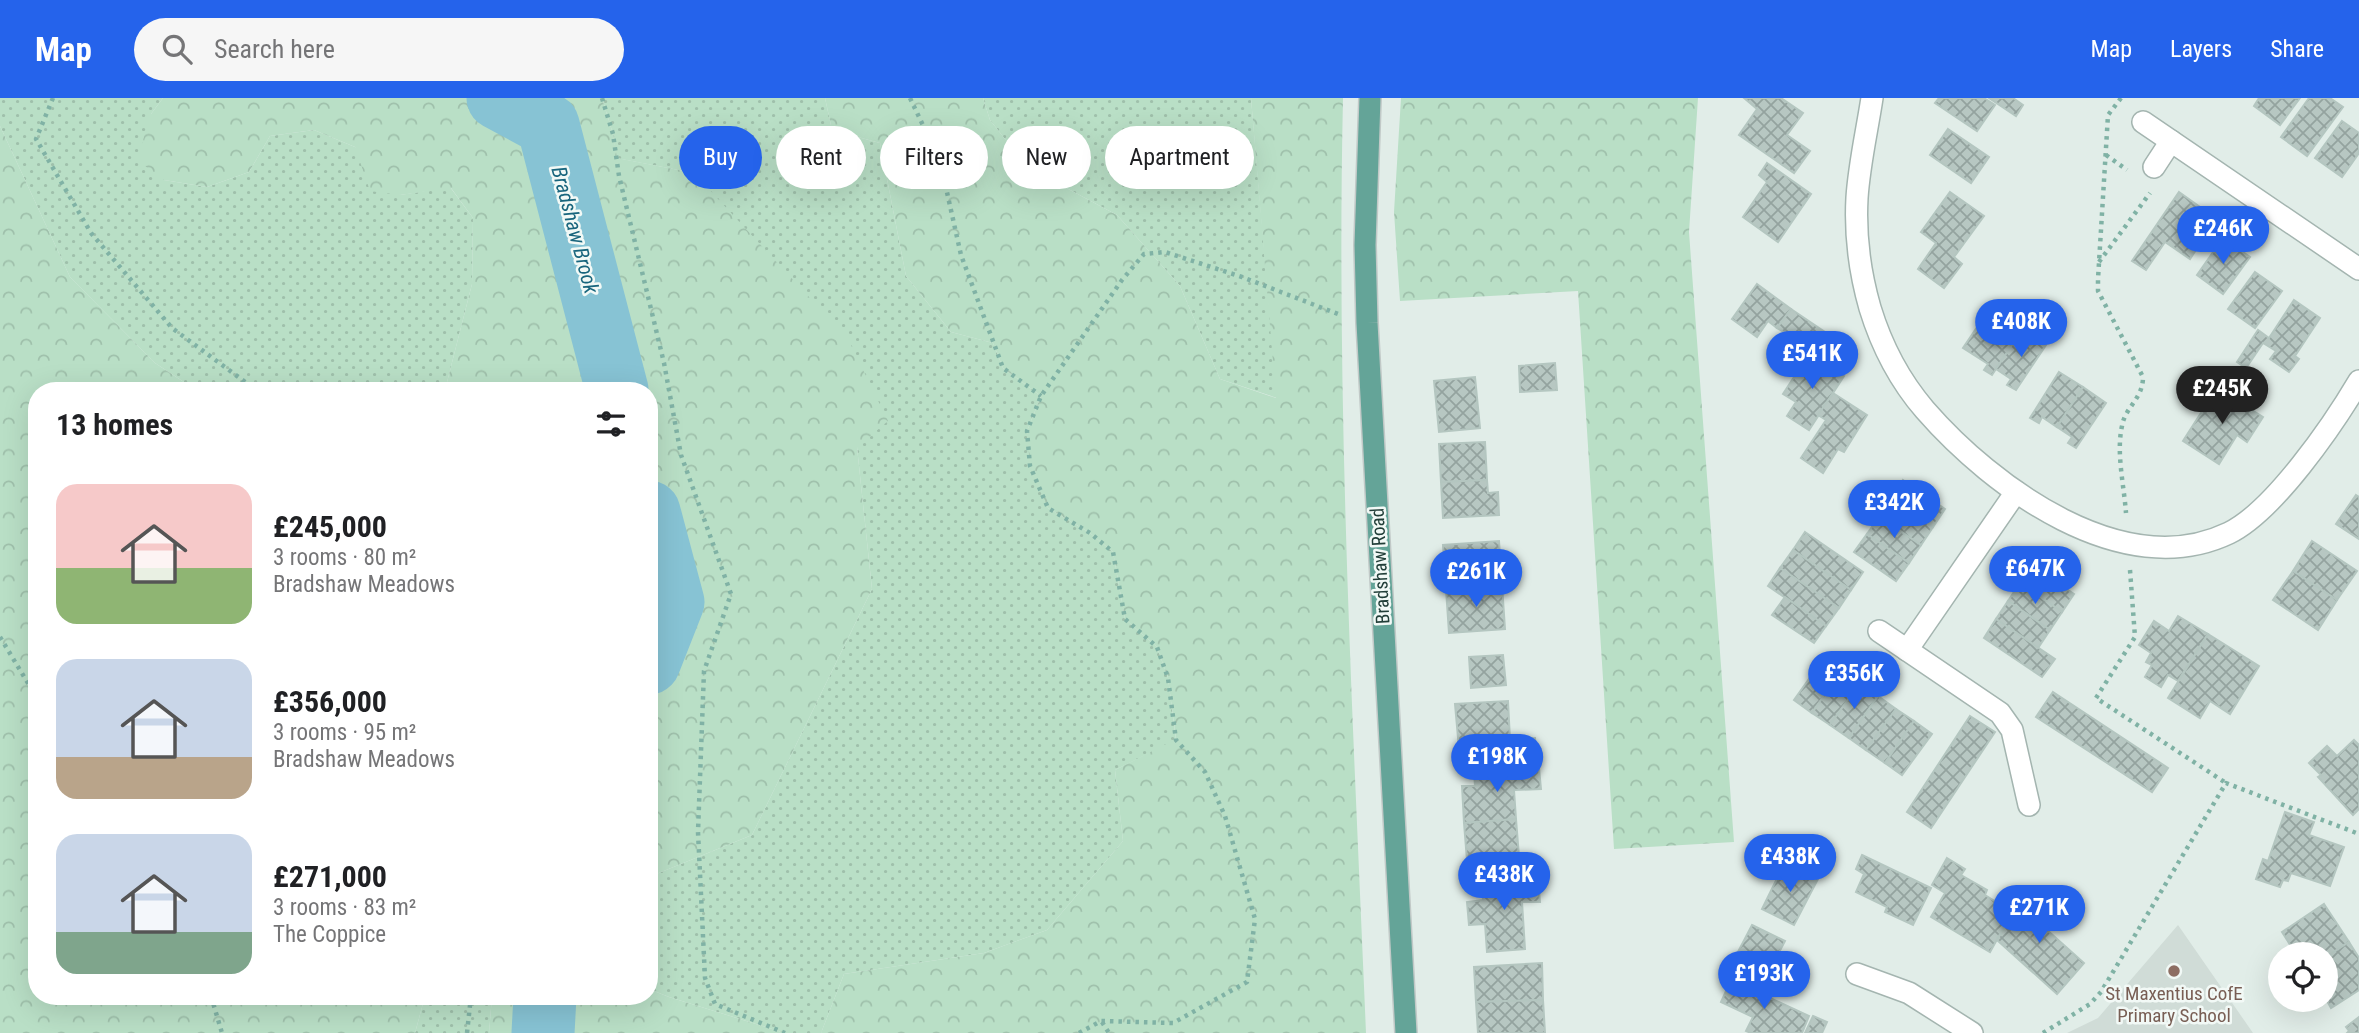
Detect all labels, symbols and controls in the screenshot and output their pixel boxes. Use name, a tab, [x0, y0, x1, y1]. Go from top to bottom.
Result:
search box	[134, 18, 624, 81]
text: Map	[35, 30, 92, 69]
icon: search	[158, 30, 196, 68]
text: Search here	[214, 34, 335, 64]
text: Map	[2091, 35, 2132, 63]
text: Layers	[2170, 35, 2232, 63]
text: Share	[2270, 35, 2324, 63]
chip: Buy	[679, 126, 762, 189]
chip: Rent	[776, 126, 866, 189]
chip: Filters	[880, 126, 988, 189]
chip: New	[1002, 126, 1091, 189]
chip: Apartment	[1105, 126, 1254, 189]
water label: Bradshaw Brook	[547, 164, 604, 297]
pin: £246K	[2174, 206, 2272, 266]
text: £246K	[2193, 215, 2253, 242]
pin: £408K	[1972, 300, 2070, 359]
text: £408K	[1991, 308, 2051, 335]
pin: £541K	[1763, 331, 1861, 391]
text: £541K	[1782, 340, 1842, 367]
pin: £245K	[2173, 366, 2271, 426]
text: £245K	[2192, 375, 2252, 402]
icon: filters	[592, 405, 630, 443]
text: 13 homes	[56, 407, 173, 442]
pin: £342K	[1845, 480, 1943, 540]
text: £342K	[1864, 489, 1924, 516]
street label: Bradshaw Road	[1365, 507, 1395, 625]
text: £245,000	[273, 509, 387, 544]
icon: home	[112, 512, 196, 596]
text: 3 rooms · 80 m²	[273, 544, 416, 571]
pin: £647K	[1986, 546, 2084, 606]
pin: £261K	[1427, 550, 1525, 609]
text: £647K	[2005, 555, 2065, 582]
text: £261K	[1446, 558, 1506, 585]
text: Bradshaw Meadows	[273, 571, 455, 598]
pin: £356K	[1805, 652, 1903, 711]
text: £356K	[1824, 660, 1884, 687]
text: £356,000	[273, 684, 387, 719]
icon: home	[112, 687, 196, 771]
text: 3 rooms · 95 m²	[273, 719, 416, 746]
pin: £198K	[1448, 734, 1546, 794]
text: £198K	[1467, 743, 1527, 770]
text: Bradshaw Meadows	[273, 746, 455, 773]
pin: £438K	[1741, 834, 1839, 894]
text: £438K	[1760, 843, 1820, 870]
pin: £438K	[1455, 852, 1553, 912]
text: £271,000	[273, 859, 387, 894]
text: £438K	[1474, 861, 1534, 888]
icon: home	[112, 862, 196, 946]
pin: £271K	[1990, 886, 2088, 945]
text: 3 rooms · 83 m²	[273, 894, 416, 921]
text: £271K	[2009, 894, 2069, 921]
text: The Coppice	[273, 921, 386, 948]
map controls	[2268, 942, 2338, 1012]
button: locate	[2268, 942, 2338, 1012]
pin: £193K	[1715, 951, 1813, 1011]
text: £193K	[1734, 960, 1794, 987]
marker: St Maxentius CofE Primary School	[2166, 963, 2182, 979]
place label: St Maxentius CofE Primary School	[2105, 982, 2243, 1027]

